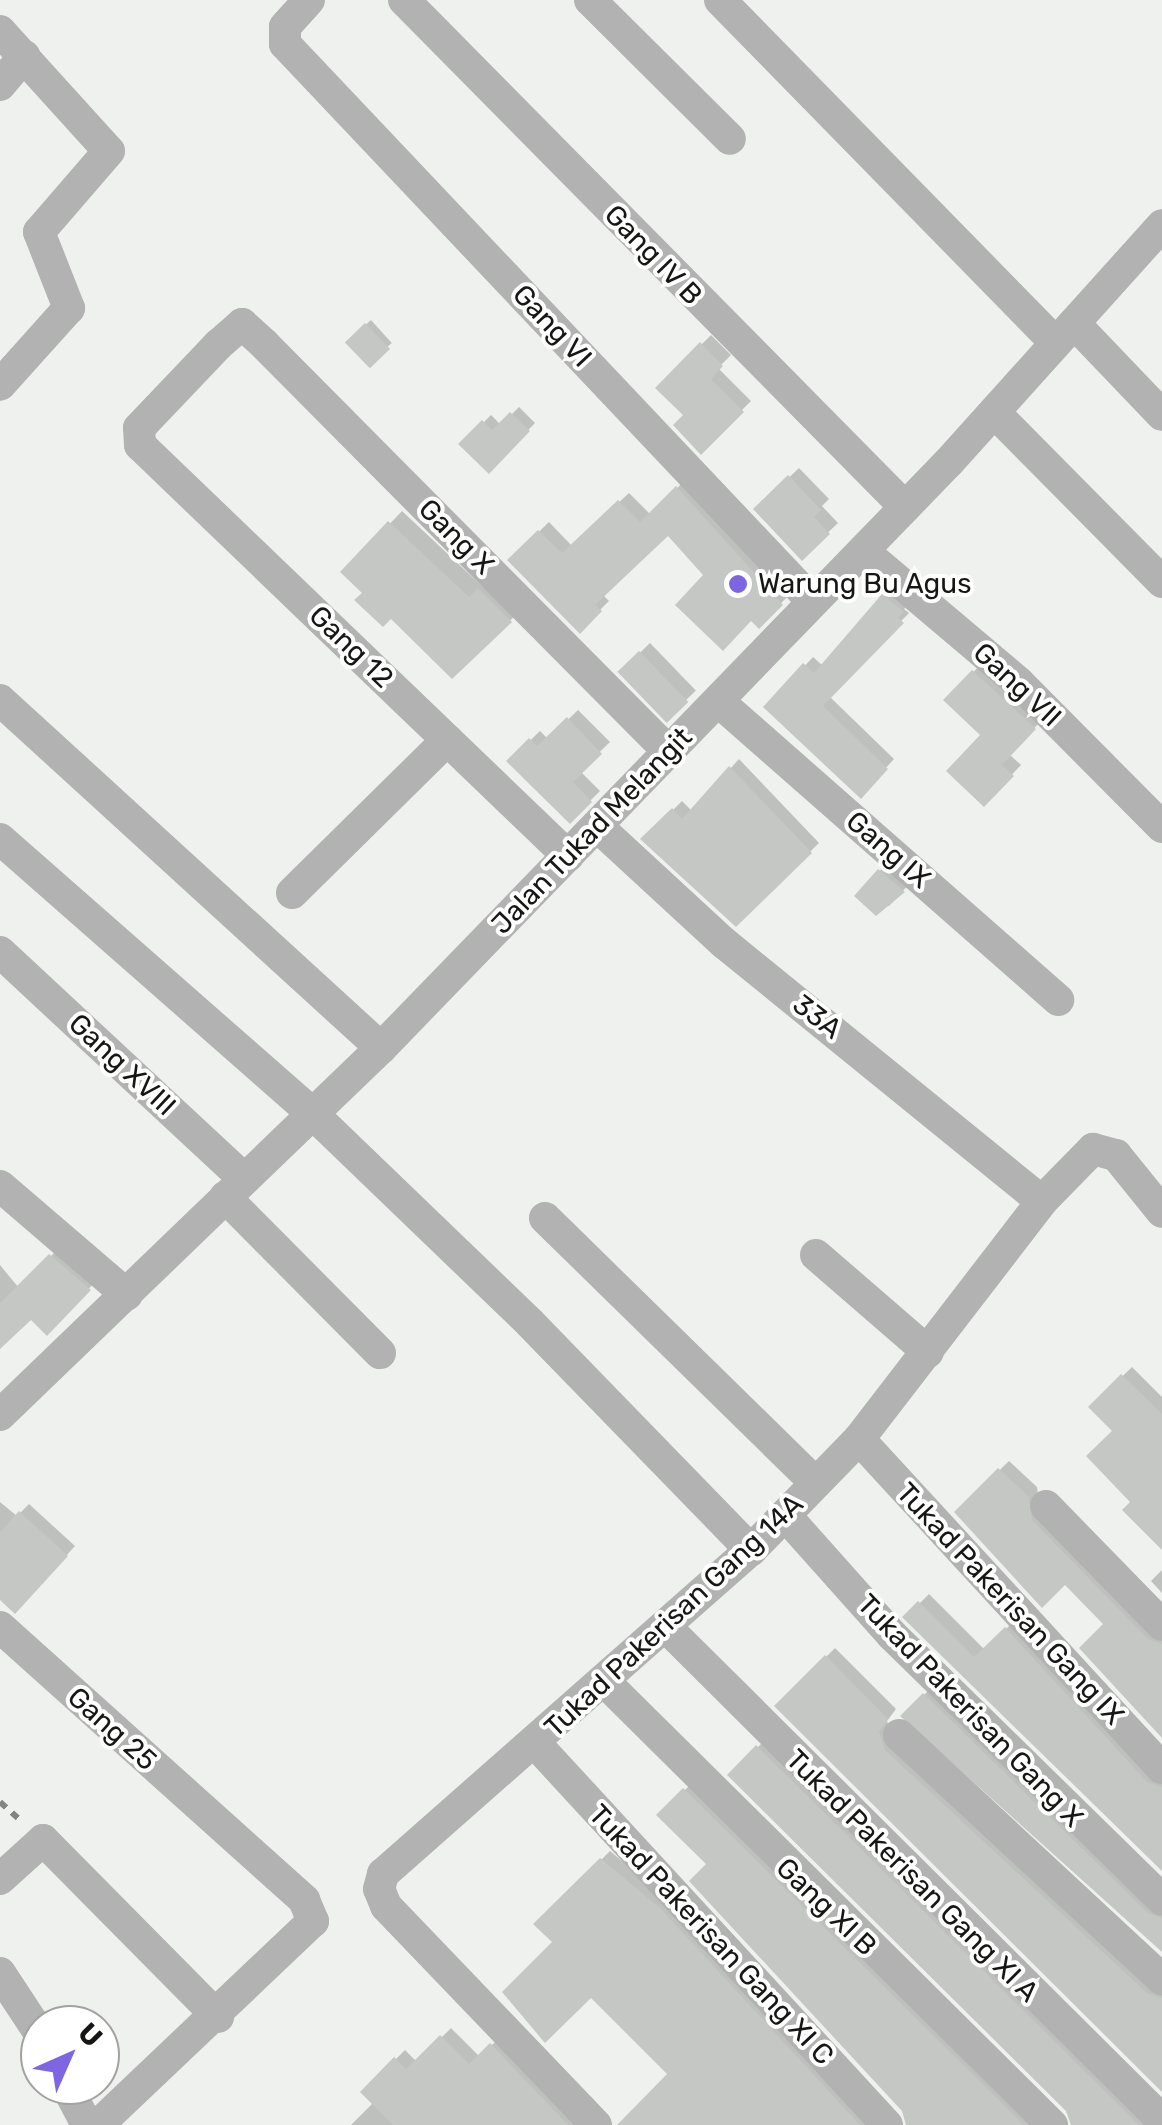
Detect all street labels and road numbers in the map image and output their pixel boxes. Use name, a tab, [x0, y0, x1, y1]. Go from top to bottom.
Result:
street label: Gang IV B	[597, 198, 709, 312]
street label: Gang VI	[505, 278, 599, 374]
street label: Gang X	[411, 492, 501, 582]
street label: Gang 12	[302, 599, 400, 695]
street label: Gang VII	[966, 636, 1068, 734]
street label: Jalan Tukad Melangit	[484, 721, 700, 941]
street label: Gang IX	[839, 804, 937, 896]
street label: 33A	[786, 988, 848, 1046]
street label: Gang XVIII	[62, 1007, 182, 1123]
street label: Tukad Pakerisan Gang IX	[889, 1476, 1131, 1732]
street label: Tukad Pakerisan Gang 14A	[538, 1488, 810, 1744]
street label: Tukad Pakerisan Gang X	[850, 1588, 1090, 1834]
street label: Gang 25	[61, 1680, 163, 1778]
street label: Tukad Pakerisan Gang XI A	[779, 1743, 1045, 2009]
street label: Tukad Pakerisan Gang XI C	[582, 1798, 840, 2072]
street label: Gang XI B	[769, 1851, 883, 1963]

